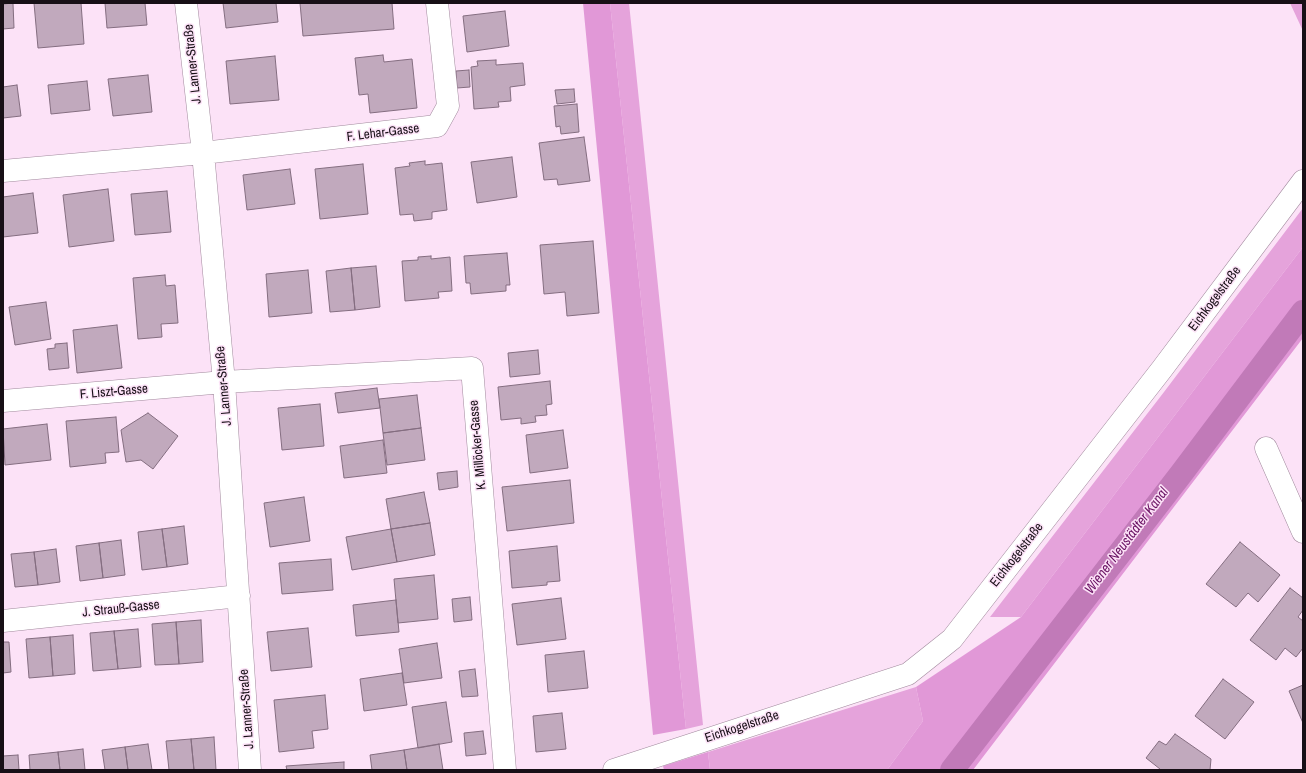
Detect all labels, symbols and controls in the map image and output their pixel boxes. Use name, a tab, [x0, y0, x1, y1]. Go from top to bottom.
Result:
street label: J. Lanner-Straße	[181, 23, 205, 105]
street label: F. Lehar-Gasse	[346, 121, 420, 145]
street label: Eichkogelstraße	[1186, 264, 1244, 334]
street label: J. Lanner-Straße	[213, 345, 235, 427]
street label: F. Liszt-Gasse	[79, 381, 149, 403]
street label: K. Millöcker-Gasse	[466, 399, 490, 491]
water label: Wiener Neustädter Kanal	[1082, 485, 1172, 597]
street label: Eichkogelstraße	[987, 520, 1047, 590]
street label: J. Strauß-Gasse	[82, 597, 160, 621]
street label: J. Lanner-Straße	[236, 669, 258, 749]
street label: Eichkogelstraße	[703, 708, 781, 746]

